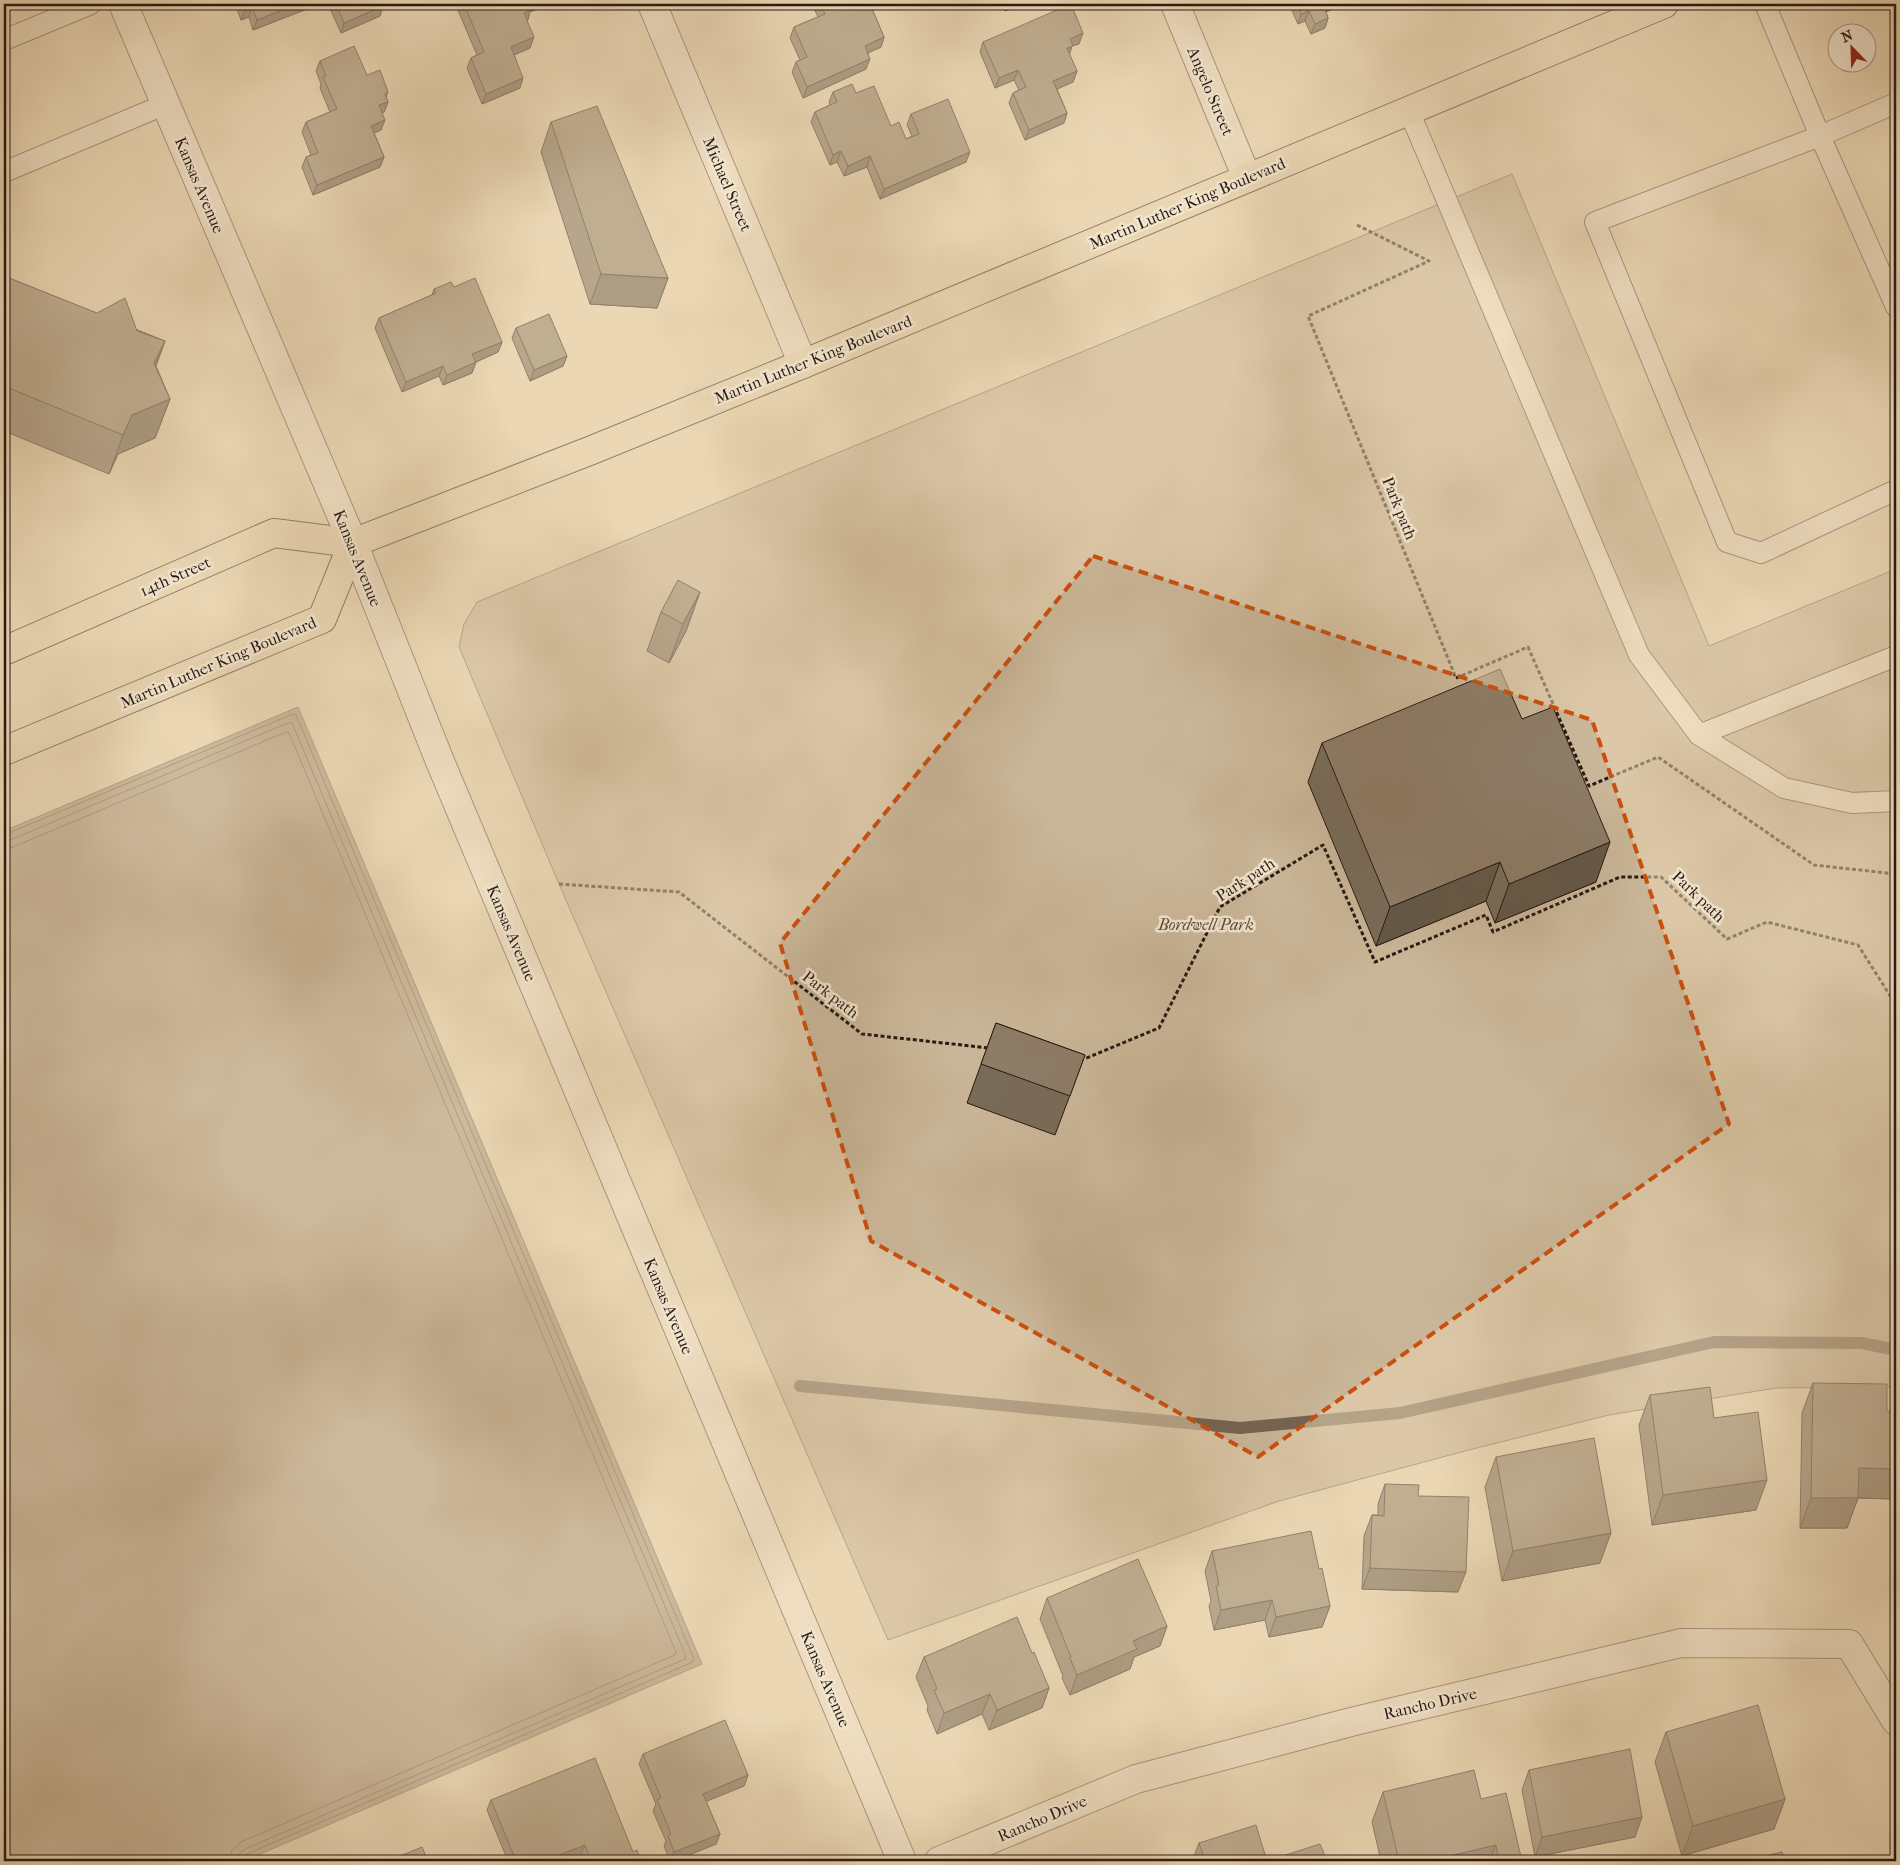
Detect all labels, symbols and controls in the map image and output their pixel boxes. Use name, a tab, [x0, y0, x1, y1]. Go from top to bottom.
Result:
north arrow	[1828, 22, 1878, 72]
text: N	[1839, 26, 1856, 46]
street label: Angelo Street	[1183, 43, 1238, 138]
street label: Kansas Avenue	[171, 134, 228, 236]
street label: Michael Street	[699, 134, 756, 234]
street label: Martin Luther King Boulevard	[1086, 153, 1288, 253]
street label: Martin Luther King Boulevard	[712, 311, 915, 408]
street label: Park path	[1378, 474, 1421, 542]
street label: Kansas Avenue	[329, 507, 386, 609]
street label: 14th Street	[137, 552, 214, 600]
street label: Martin Luther King Boulevard	[117, 612, 319, 712]
street label: Park path	[1212, 853, 1278, 905]
street label: Park path	[1668, 867, 1729, 926]
street label: Kansas Avenue	[483, 882, 540, 984]
park label: Bordwell Park	[1157, 915, 1254, 934]
street label: Park path	[799, 967, 863, 1022]
street label: Kansas Avenue	[640, 1255, 697, 1357]
street label: Kansas Avenue	[797, 1628, 854, 1730]
street label: Rancho Drive	[1382, 1684, 1479, 1723]
street label: Rancho Drive	[995, 1791, 1090, 1846]

